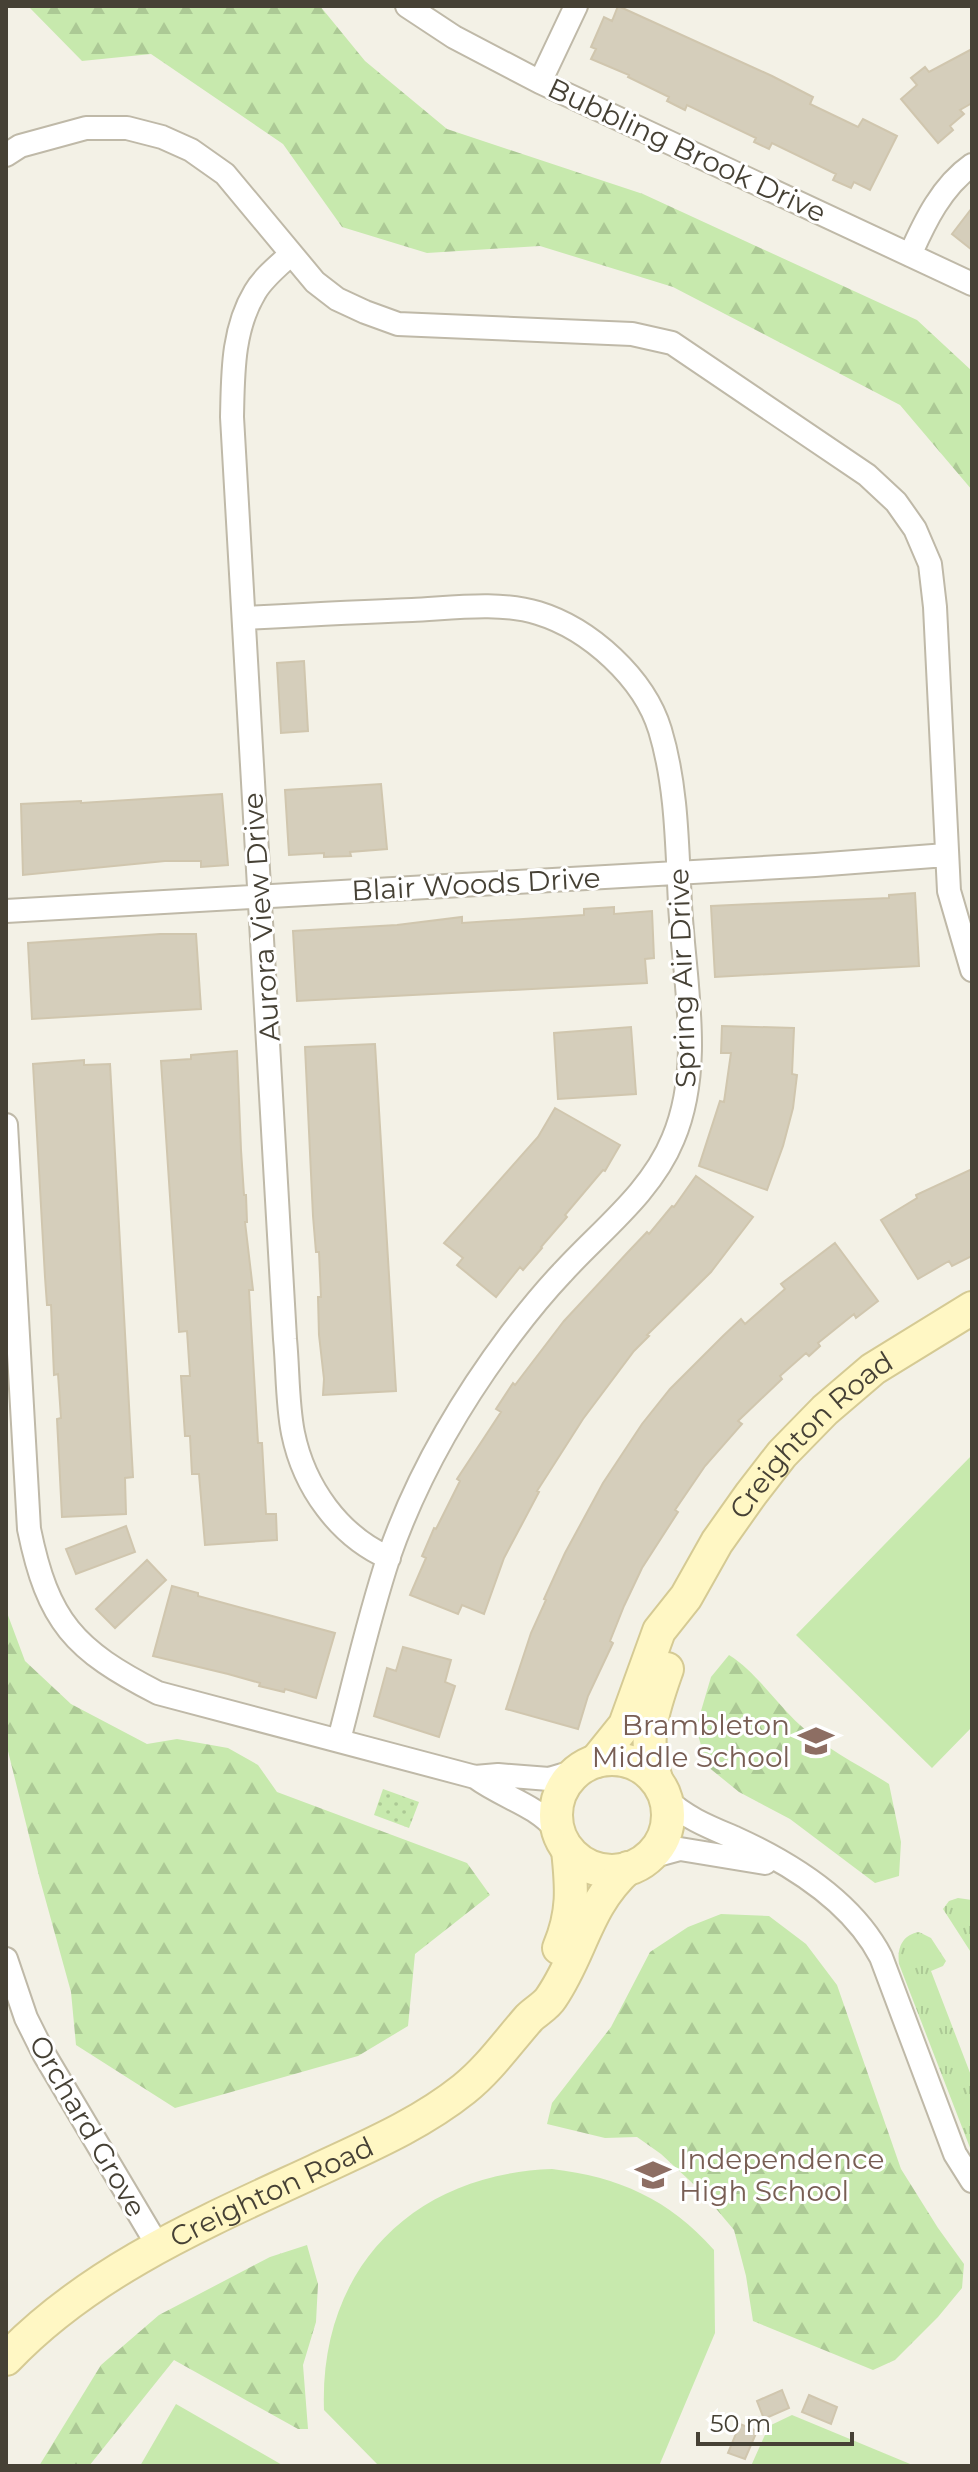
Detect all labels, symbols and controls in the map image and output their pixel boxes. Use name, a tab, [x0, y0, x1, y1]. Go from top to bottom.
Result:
street label: Bubbling Brook Drive	[543, 71, 831, 229]
street label: Aurora View Drive	[235, 791, 287, 1043]
street label: Blair Woods Drive	[351, 861, 601, 907]
street label: Spring Air Drive	[661, 868, 703, 1088]
street label: Creighton Road	[722, 1344, 899, 1525]
place label: Brambleton Middle School	[592, 1708, 790, 1774]
school or university icon: Brambleton Middle School	[797, 1722, 835, 1760]
street label: Orchard Grove	[22, 2029, 154, 2223]
street label: Creighton Road	[164, 2129, 379, 2255]
place label: Independence High School	[679, 2142, 884, 2208]
school or university icon: Independence High School	[634, 2156, 672, 2194]
scale bar	[698, 2396, 852, 2446]
text: 50 m	[710, 2409, 771, 2438]

